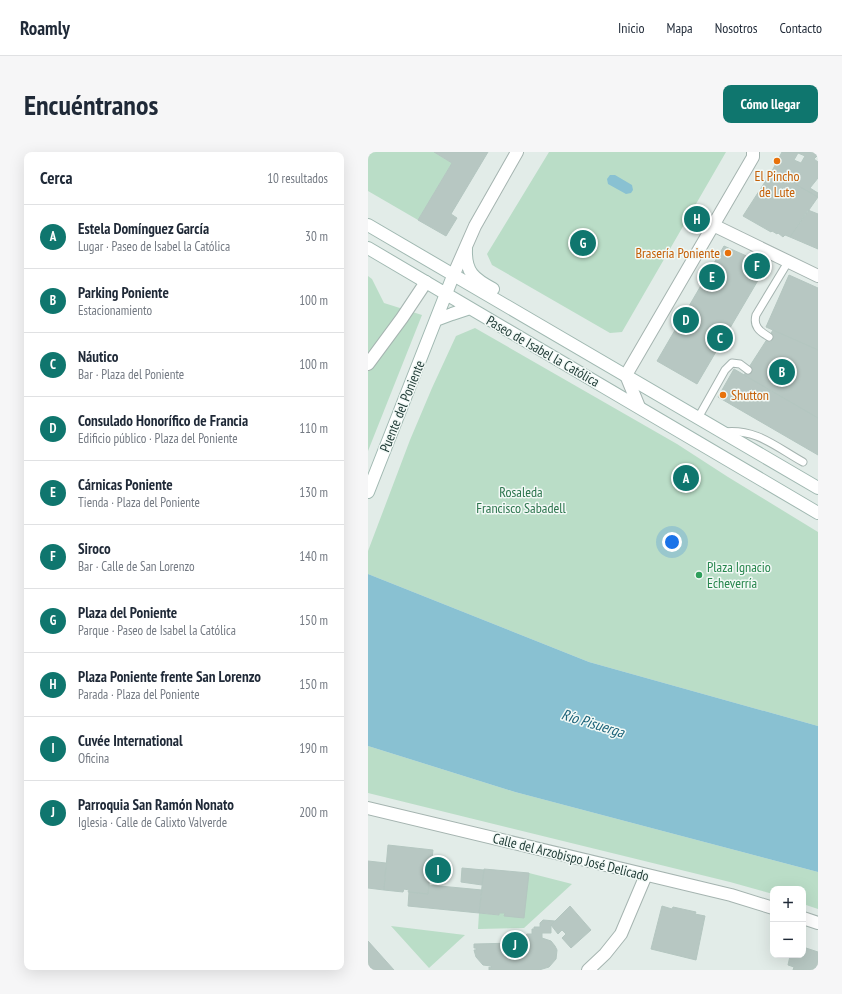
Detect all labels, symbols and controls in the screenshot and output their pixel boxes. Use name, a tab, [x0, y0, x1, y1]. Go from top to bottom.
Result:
text: Roamly	[20, 16, 70, 40]
text: Inicio	[618, 19, 645, 37]
text: Mapa	[667, 19, 693, 37]
text: Nosotros	[715, 19, 758, 37]
text: Contacto	[780, 19, 822, 37]
button: Cómo llegar	[723, 85, 818, 123]
text: Encuéntranos	[24, 86, 158, 123]
marker: El Pincho de Lute	[772, 156, 782, 166]
text: Cerca	[40, 167, 73, 189]
place label: El Pincho de Lute	[755, 167, 799, 201]
text: 10 resultados	[267, 170, 328, 187]
pin: H	[684, 204, 710, 234]
text: Estela Domínguez García	[78, 219, 209, 238]
text: A	[50, 228, 56, 245]
text: 30 m	[305, 228, 328, 245]
pin: G	[570, 228, 596, 258]
text: Lugar · Paseo de Isabel la Católica	[78, 238, 230, 255]
place label: Brasería Poniente	[635, 244, 720, 262]
marker: Brasería Poniente	[723, 248, 733, 258]
pin: F	[744, 251, 770, 281]
pin: E	[699, 262, 725, 292]
text: Parking Poniente	[78, 283, 169, 302]
text: B	[50, 292, 56, 309]
text: 100 m	[299, 292, 328, 309]
text: Estacionamiento	[78, 302, 152, 319]
pin: D	[673, 305, 699, 335]
street label: Paseo de Isabel la Católica	[483, 311, 603, 391]
pin: C	[707, 323, 733, 353]
text: Náutico	[78, 347, 118, 366]
text: C	[50, 356, 56, 373]
text: 100 m	[299, 356, 328, 373]
street label: Puente del Poniente	[375, 357, 429, 454]
pin: B	[769, 357, 795, 387]
text: Bar · Plaza del Poniente	[78, 366, 184, 383]
place label: Shutton	[731, 386, 769, 404]
marker: Shutton	[718, 390, 728, 400]
text: Consulado Honorífico de Francia	[78, 411, 248, 430]
text: D	[50, 420, 56, 437]
text: 110 m	[299, 420, 328, 437]
text: Edificio público · Plaza del Poniente	[78, 430, 238, 447]
pin: A	[673, 463, 699, 493]
text: Cárnicas Poniente	[78, 475, 173, 494]
park label: Rosaleda Francisco Sabadell	[476, 483, 566, 517]
text: E	[50, 484, 56, 501]
text: 130 m	[299, 484, 328, 501]
text: Tienda · Plaza del Poniente	[78, 494, 200, 511]
your location	[662, 532, 682, 552]
text: Siroco	[78, 539, 111, 558]
text: F	[50, 548, 56, 565]
text: 140 m	[299, 548, 328, 565]
text: Bar · Calle de San Lorenzo	[78, 558, 195, 575]
place label: Plaza Ignacio Echeverría	[707, 558, 771, 592]
marker: Plaza Ignacio Echeverría	[694, 570, 704, 580]
text: Plaza del Poniente	[78, 603, 177, 622]
text: G	[50, 612, 56, 629]
text: 150 m	[299, 612, 328, 629]
text: Parque · Paseo de Isabel la Católica	[78, 622, 236, 639]
text: Plaza Poniente frente San Lorenzo	[78, 667, 261, 686]
text: H	[50, 676, 56, 693]
text: 150 m	[299, 676, 328, 693]
text: Parada · Plaza del Poniente	[78, 686, 200, 703]
water label: Río Pisuerga	[559, 704, 628, 742]
text: Cuvée International	[78, 731, 183, 750]
text: I	[51, 740, 55, 757]
text: 190 m	[299, 740, 328, 757]
text: Oficina	[78, 750, 109, 767]
text: Parroquia San Ramón Nonato	[78, 795, 234, 814]
text: J	[51, 804, 55, 821]
text: 200 m	[299, 804, 328, 821]
text: Iglesia · Calle de Calixto Valverde	[78, 814, 227, 831]
street label: Calle del Arzobispo José Delicado	[491, 829, 651, 885]
pin: I	[425, 855, 451, 885]
map controls	[770, 886, 806, 958]
button: +	[770, 886, 806, 922]
button: −	[770, 922, 806, 958]
pin: J	[502, 930, 528, 960]

